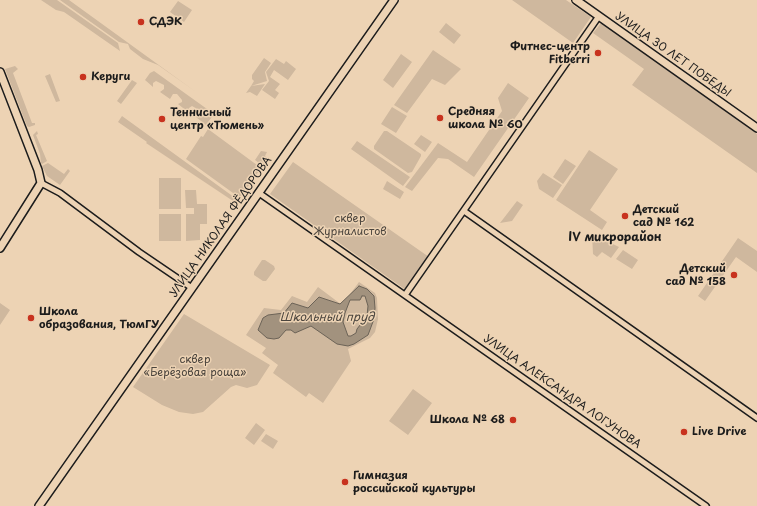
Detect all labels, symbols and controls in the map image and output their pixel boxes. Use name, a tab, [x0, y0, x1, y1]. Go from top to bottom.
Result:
street label: УЛИЦА 30 ЛЕТ ПОБЕДЫ	[613, 10, 733, 100]
place label: СДЭК	[149, 15, 182, 29]
marker: СДЭК	[136, 17, 146, 27]
place label: Фитнес-центр Fitberri	[510, 40, 590, 66]
marker: Фитнес-центр Fitberri	[593, 48, 603, 58]
place label: Керуги	[91, 70, 130, 84]
marker: Керуги	[78, 72, 88, 82]
place label: Средняя школа № 60	[448, 105, 523, 131]
place label: Теннисный центр «Тюмень»	[170, 106, 264, 132]
marker: Средняя школа № 60	[435, 113, 445, 123]
marker: Теннисный центр «Тюмень»	[157, 114, 167, 124]
street label: УЛИЦА НИКОЛАЯ ФЁДОРОВА	[167, 154, 275, 300]
place label: Детский сад № 162	[633, 203, 694, 229]
marker: Детский сад № 162	[620, 211, 630, 221]
park label: сквер Журналистов	[313, 212, 387, 238]
district label: IV микрорайон	[568, 231, 662, 245]
place label: Детский сад № 158	[665, 262, 726, 288]
marker: Детский сад № 158	[729, 270, 739, 280]
place label: Школа образования, ТюмГУ	[39, 305, 159, 331]
water label: Школьный пруд	[280, 311, 374, 325]
marker: Школа образования, ТюмГУ	[26, 313, 36, 323]
street label: УЛИЦА АЛЕКСАНДРА ЛОГУНОВА	[481, 332, 643, 452]
park label: сквер «Берёзовая роща»	[144, 353, 246, 379]
place label: Школа № 68	[430, 413, 505, 427]
marker: Школа № 68	[508, 415, 518, 425]
place label: Live Drive	[692, 425, 746, 439]
marker: Live Drive	[679, 427, 689, 437]
place label: Гимназия российской культуры	[353, 469, 475, 495]
marker: Гимназия российской культуры	[340, 477, 350, 487]

